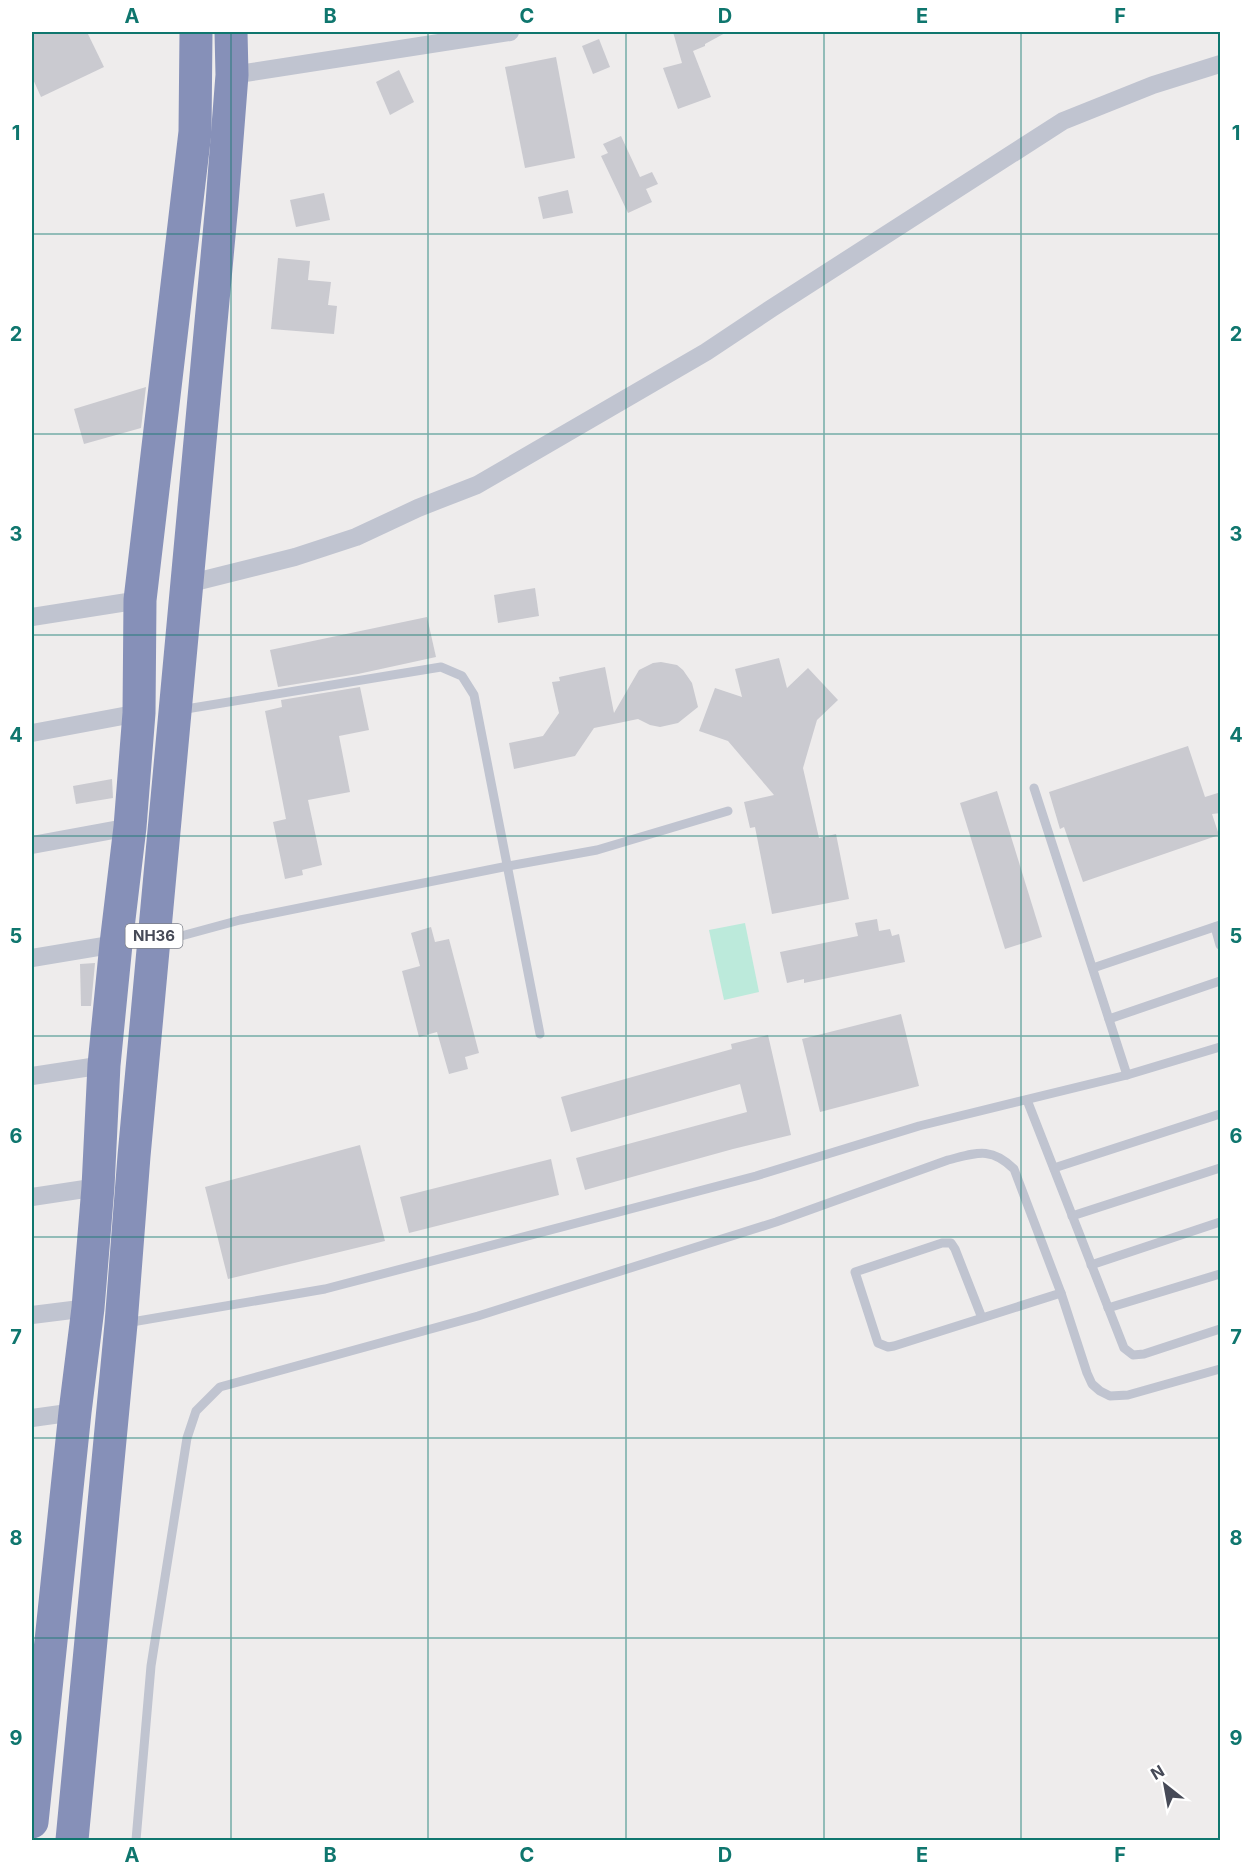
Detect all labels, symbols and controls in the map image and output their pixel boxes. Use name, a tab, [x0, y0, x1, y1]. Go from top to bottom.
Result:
text: A	[125, 4, 140, 28]
text: B	[323, 4, 337, 28]
text: C	[520, 4, 534, 28]
text: D	[718, 4, 732, 28]
text: E	[916, 4, 928, 28]
text: F	[1114, 4, 1126, 28]
text: 1	[12, 121, 20, 145]
text: 1	[1232, 121, 1240, 145]
text: 2	[10, 322, 22, 346]
text: 2	[1230, 322, 1242, 346]
text: 3	[10, 522, 22, 546]
text: 3	[1230, 522, 1242, 546]
text: 4	[9, 723, 23, 747]
text: 4	[1229, 723, 1243, 747]
text: 5	[10, 924, 22, 948]
road number: NH36	[126, 924, 182, 948]
text: 5	[1230, 924, 1242, 948]
text: 6	[10, 1124, 23, 1148]
text: 6	[1230, 1124, 1243, 1148]
text: 7	[10, 1325, 22, 1349]
text: 7	[1230, 1325, 1242, 1349]
text: 8	[9, 1526, 23, 1550]
text: 8	[1229, 1526, 1243, 1550]
text: 9	[10, 1726, 23, 1750]
text: 9	[1230, 1726, 1243, 1750]
north arrow	[1135, 1755, 1195, 1815]
text: N	[1147, 1760, 1168, 1784]
text: A	[125, 1843, 140, 1867]
text: B	[323, 1843, 337, 1867]
text: C	[520, 1843, 534, 1867]
text: D	[718, 1843, 732, 1867]
text: E	[916, 1843, 928, 1867]
text: F	[1114, 1843, 1126, 1867]

